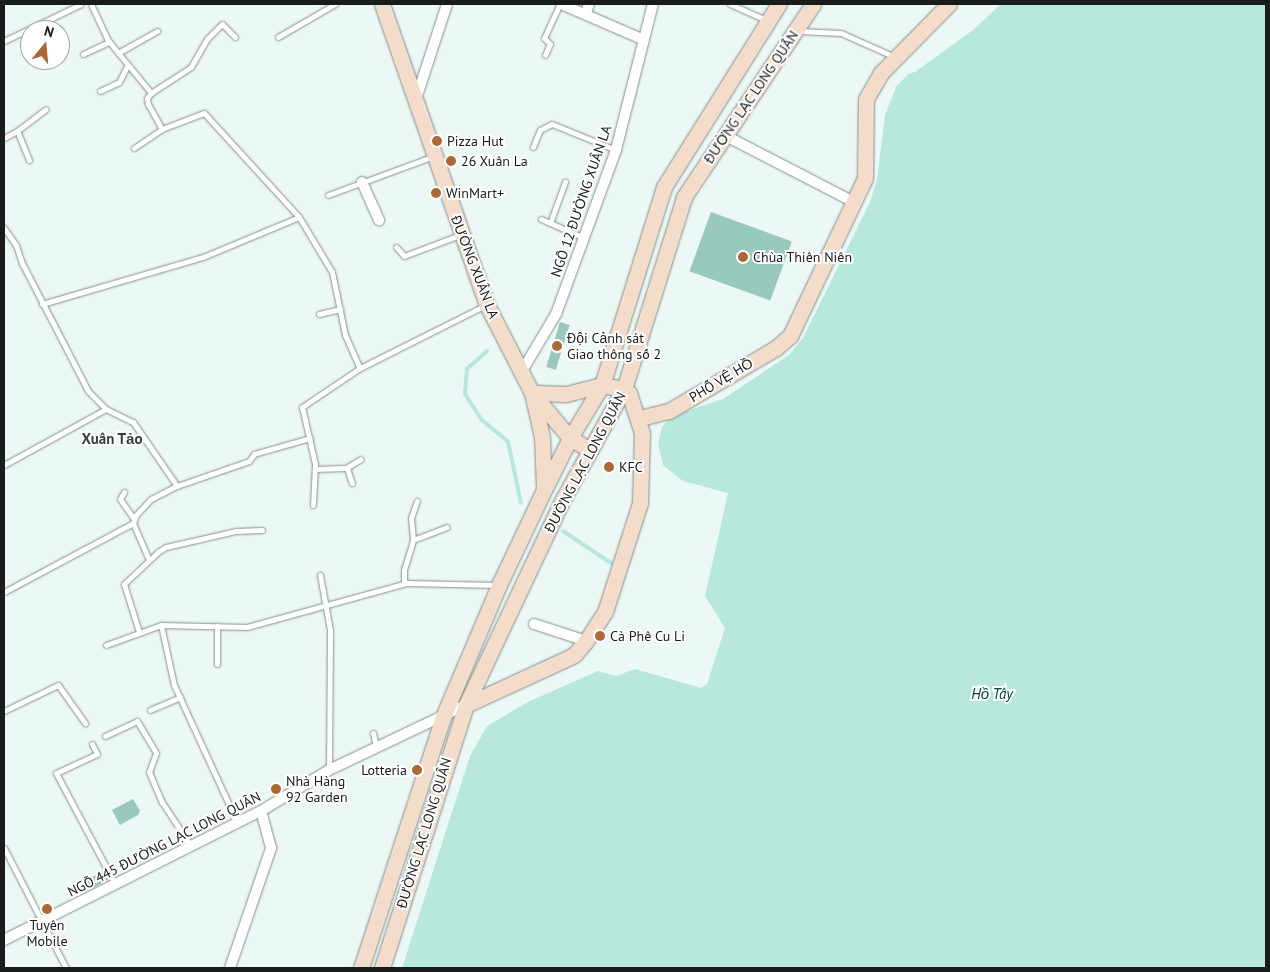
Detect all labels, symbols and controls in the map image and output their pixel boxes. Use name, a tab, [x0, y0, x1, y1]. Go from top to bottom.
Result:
north arrow	[20, 20, 70, 70]
text: N	[42, 22, 56, 42]
street label: ĐƯỜNG LẠC LONG QUÂN	[700, 27, 802, 167]
street label: NGÕ 12 ĐƯỜNG XUÂN LA	[547, 123, 615, 279]
place label: Pizza Hut	[447, 133, 503, 149]
marker: Pizza Hut	[431, 135, 443, 147]
place label: 26 Xuân La	[461, 153, 528, 169]
marker: 26 Xuân La	[445, 155, 457, 167]
place label: WinMart+	[446, 185, 504, 201]
marker: WinMart+	[430, 187, 442, 199]
street label: ĐƯỜNG XUÂN LA	[448, 213, 502, 321]
place label: Chùa Thiên Niên	[753, 249, 853, 265]
marker: Chùa Thiên Niên	[737, 251, 749, 263]
place label: Đội Cảnh sát Giao thông số 2	[567, 330, 661, 362]
marker: Đội Cảnh sát Giao thông số 2	[551, 340, 563, 352]
street label: PHỐ VỆ HỒ	[686, 354, 756, 406]
street label: ĐƯỜNG LẠC LONG QUÂN	[541, 389, 629, 535]
district label: Xuân Tảo	[81, 430, 143, 448]
place label: KFC	[619, 459, 643, 475]
marker: KFC	[603, 461, 615, 473]
place label: Cà Phê Cu Li	[610, 628, 685, 644]
marker: Cà Phê Cu Li	[594, 630, 606, 642]
water label: Hồ Tây	[971, 685, 1013, 703]
street label: ĐƯỜNG LẠC LONG QUÂN	[393, 755, 455, 911]
place label: Lotteria	[361, 762, 407, 778]
marker: Lotteria	[411, 764, 423, 776]
place label: Nhà Hàng 92 Garden	[286, 773, 348, 806]
marker: Nhà Hàng 92 Garden	[270, 783, 282, 795]
street label: NGÕ 445 ĐƯỜNG LẠC LONG QUÂN	[64, 788, 264, 900]
marker: Tuyên Mobile	[41, 903, 53, 915]
place label: Tuyên Mobile	[26, 917, 68, 950]

